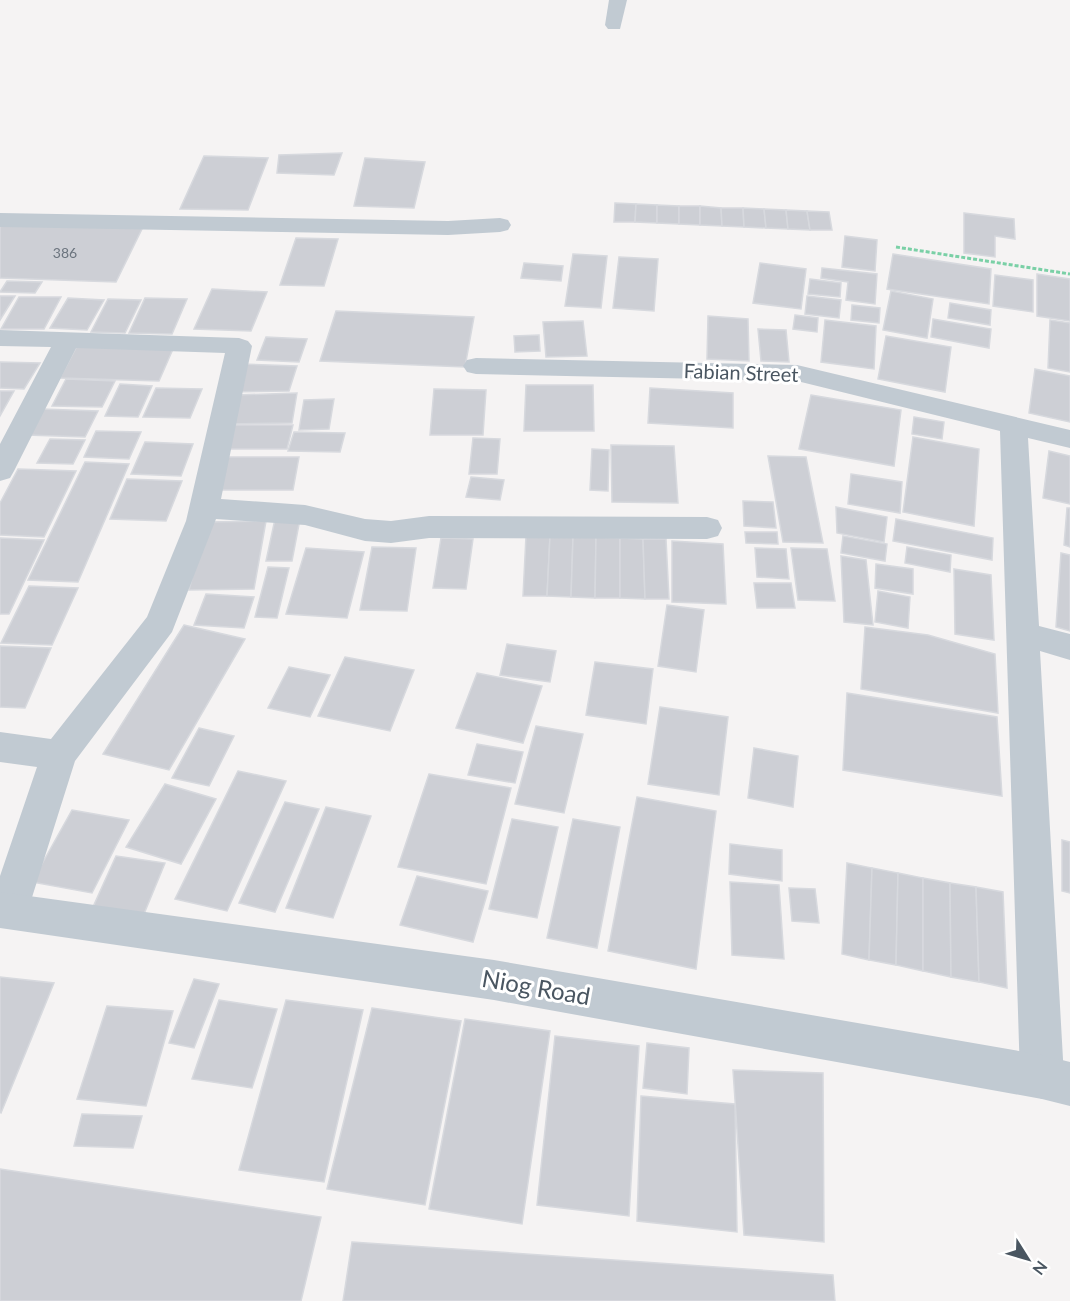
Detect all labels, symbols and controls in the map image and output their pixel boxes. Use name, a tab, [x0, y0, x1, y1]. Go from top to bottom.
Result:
house number: 386	[53, 244, 77, 261]
street label: Fabian Street	[683, 358, 799, 386]
street label: Niog Road	[480, 963, 593, 1010]
north arrow	[998, 1229, 1058, 1289]
text: N	[1029, 1258, 1052, 1279]

